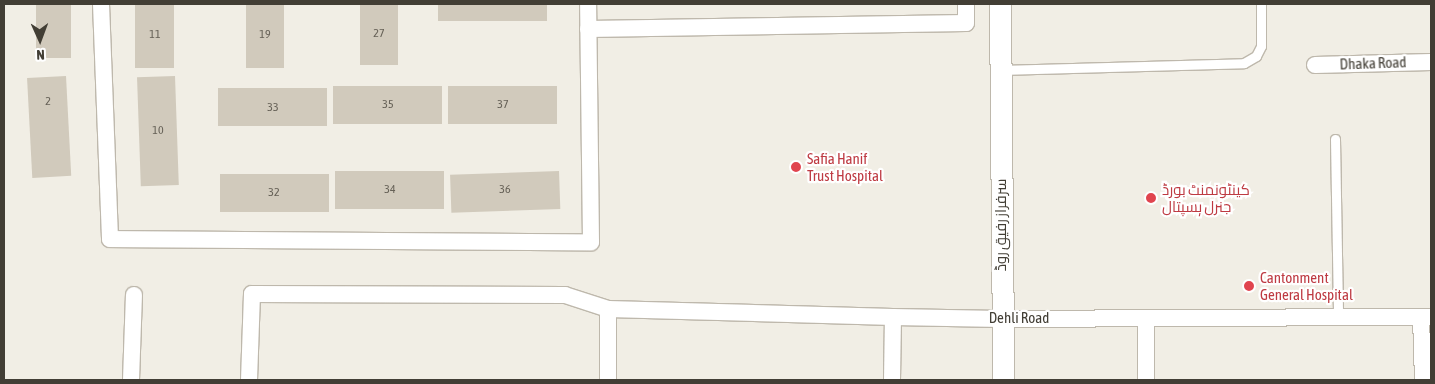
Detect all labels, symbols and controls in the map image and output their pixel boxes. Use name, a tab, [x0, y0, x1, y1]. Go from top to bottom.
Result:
north arrow	[15, 15, 65, 65]
house number: 27	[373, 27, 385, 41]
house number: 11	[149, 28, 161, 42]
house number: 19	[259, 28, 271, 42]
text: N	[36, 47, 45, 63]
street label: Dhaka Road	[1339, 53, 1407, 73]
house number: 2	[45, 95, 51, 109]
house number: 35	[382, 98, 394, 112]
house number: 37	[497, 98, 509, 112]
house number: 33	[267, 101, 279, 115]
house number: 10	[152, 124, 164, 138]
place label: Safia Hanif Trust Hospital	[807, 149, 883, 184]
marker: Safia Hanif Trust Hospital	[789, 160, 803, 174]
street label: سرفراز رفیق روڈ	[992, 179, 1010, 271]
place label: کینٹونمنٹ بورڈ جنرل ہسپتال	[1162, 180, 1250, 215]
house number: 34	[384, 183, 396, 197]
house number: 36	[499, 183, 511, 197]
house number: 32	[268, 186, 280, 200]
marker: کینٹونمنٹ بورڈ جنرل ہسپتال	[1144, 191, 1158, 205]
place label: Cantonment General Hospital	[1260, 268, 1353, 303]
marker: Cantonment General Hospital	[1242, 279, 1256, 293]
street label: Dehli Road	[989, 309, 1049, 327]

